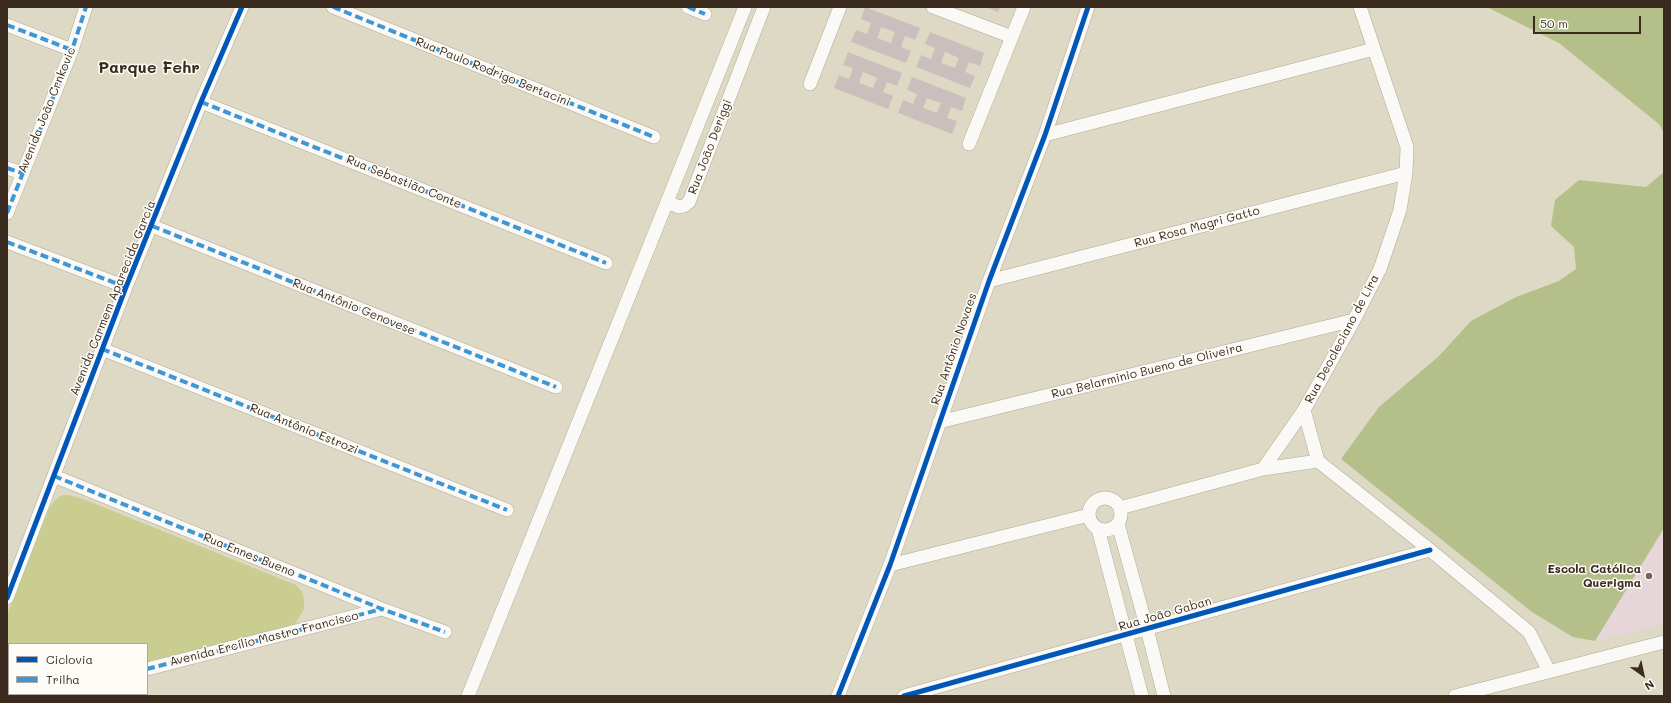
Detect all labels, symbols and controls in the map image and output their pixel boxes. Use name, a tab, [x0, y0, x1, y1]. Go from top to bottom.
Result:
scale bar	[1535, 8, 1643, 34]
text: 50 m	[1540, 15, 1568, 31]
street label: Rua Paulo Rodrigo Bertacini	[414, 34, 572, 110]
street label: Avenida João Crnkovic	[15, 45, 79, 175]
district label: Parque Fehr	[98, 58, 200, 78]
street label: Rua João Deriggi	[685, 97, 735, 197]
street label: Rua Sebastião Conte	[344, 152, 464, 212]
street label: Avenida Carmem Aparecida Garcia	[67, 198, 159, 398]
street label: Rua Rosa Magri Gatto	[1133, 203, 1261, 251]
street label: Rua Deocleciano de Lira	[1302, 272, 1382, 406]
street label: Rua Antônio Genovese	[290, 276, 418, 338]
street label: Rua Antônio Novaes	[928, 291, 980, 407]
street label: Rua Belarminio Bueno de Oliveira	[1050, 340, 1244, 402]
street label: Rua Antônio Estrozi	[248, 401, 360, 457]
street label: Rua Ennes Bueno	[201, 530, 297, 580]
place label: Escola Católica Querigma	[1547, 562, 1641, 590]
marker: Escola Católica Querigma	[1644, 571, 1654, 581]
street label: Rua João Gaban	[1117, 594, 1213, 634]
street label: Avenida Ercílio Mastro Francisco	[168, 609, 360, 669]
legend	[8, 643, 148, 695]
text: Ciclovia	[46, 651, 93, 667]
north arrow	[1623, 655, 1663, 695]
text: Trilha	[46, 671, 80, 687]
text: N	[1642, 677, 1657, 694]

